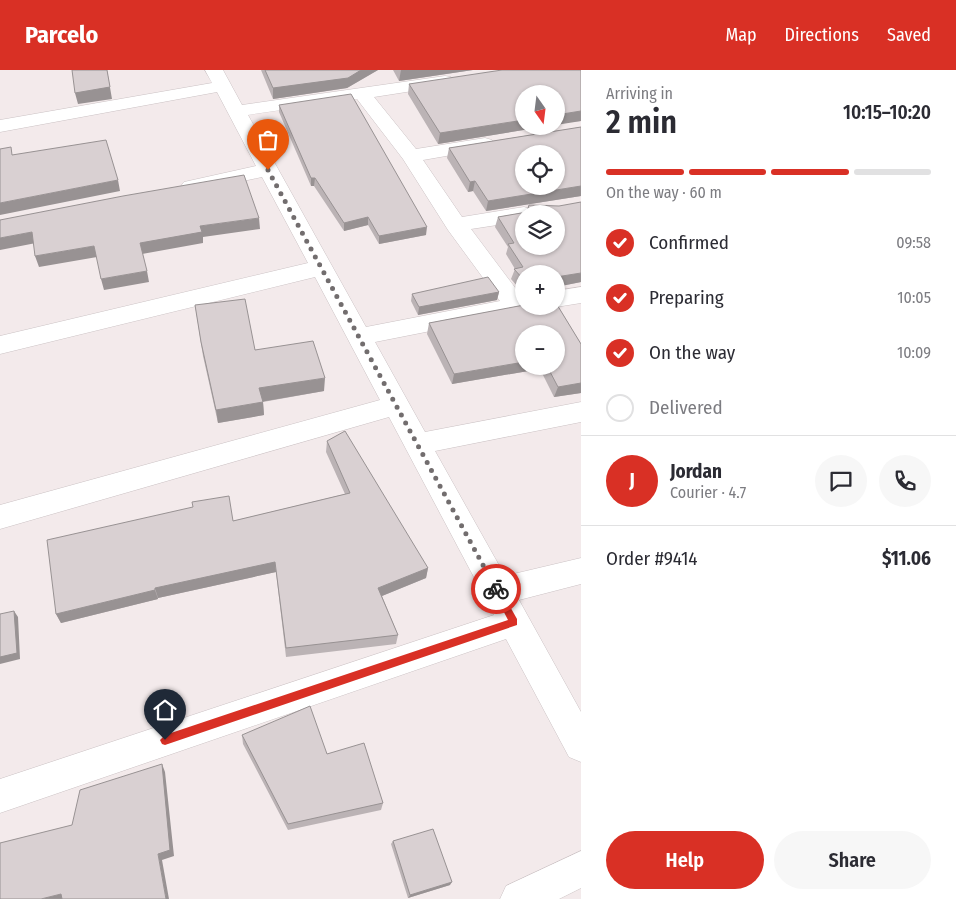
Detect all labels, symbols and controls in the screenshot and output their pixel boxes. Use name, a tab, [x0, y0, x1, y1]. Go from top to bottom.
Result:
text: Parcelo	[25, 21, 98, 49]
text: Map	[725, 24, 757, 46]
text: Directions	[785, 24, 859, 46]
text: Saved	[887, 24, 931, 46]
text: Arriving in	[606, 84, 673, 103]
north arrow	[515, 85, 565, 135]
map controls	[515, 85, 565, 375]
text: 10:15–10:20	[843, 101, 931, 124]
text: 2 min	[606, 103, 677, 141]
pin	[247, 119, 289, 170]
icon: bag	[254, 126, 282, 154]
button: locate	[515, 145, 565, 195]
text: On the way · 60 m	[606, 183, 722, 202]
button: layers	[515, 205, 565, 255]
icon: check	[606, 229, 634, 257]
text: Confirmed	[649, 231, 729, 254]
text: 09:58	[896, 233, 931, 252]
button: +	[515, 265, 565, 315]
icon: check	[606, 284, 634, 312]
text: Preparing	[649, 286, 724, 309]
text: 10:05	[897, 288, 931, 307]
button: −	[515, 325, 565, 375]
icon: check	[606, 339, 634, 367]
text: On the way	[649, 341, 735, 364]
text: 10:09	[897, 343, 931, 362]
text: Delivered	[649, 396, 723, 419]
button: chat	[815, 455, 867, 507]
button: phone	[879, 455, 931, 507]
text: Jordan	[670, 460, 722, 483]
text: J	[629, 469, 635, 492]
text: Courier · 4.7	[670, 483, 746, 502]
text: Order #9414	[606, 547, 698, 570]
text: $11.06	[882, 547, 931, 570]
courier	[471, 564, 521, 614]
icon: bike	[482, 575, 510, 603]
pin	[144, 689, 186, 740]
icon: home	[151, 696, 179, 724]
button: Help	[606, 831, 764, 889]
button: Share	[774, 831, 931, 889]

